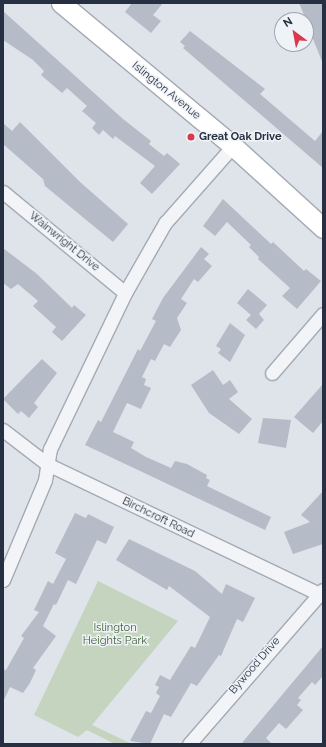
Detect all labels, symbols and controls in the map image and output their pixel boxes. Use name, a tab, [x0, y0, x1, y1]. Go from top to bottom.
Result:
north arrow	[274, 12, 314, 52]
text: N	[281, 15, 295, 30]
street label: Islington Avenue	[129, 59, 203, 123]
place label: Great Oak Drive	[199, 130, 282, 144]
marker: Great Oak Drive	[186, 132, 196, 142]
street label: Wainwright Drive	[26, 210, 102, 274]
street label: Birchcroft Road	[120, 495, 196, 541]
park label: Islington Heights Park	[83, 622, 147, 648]
street label: Bywood Drive	[227, 635, 283, 697]

